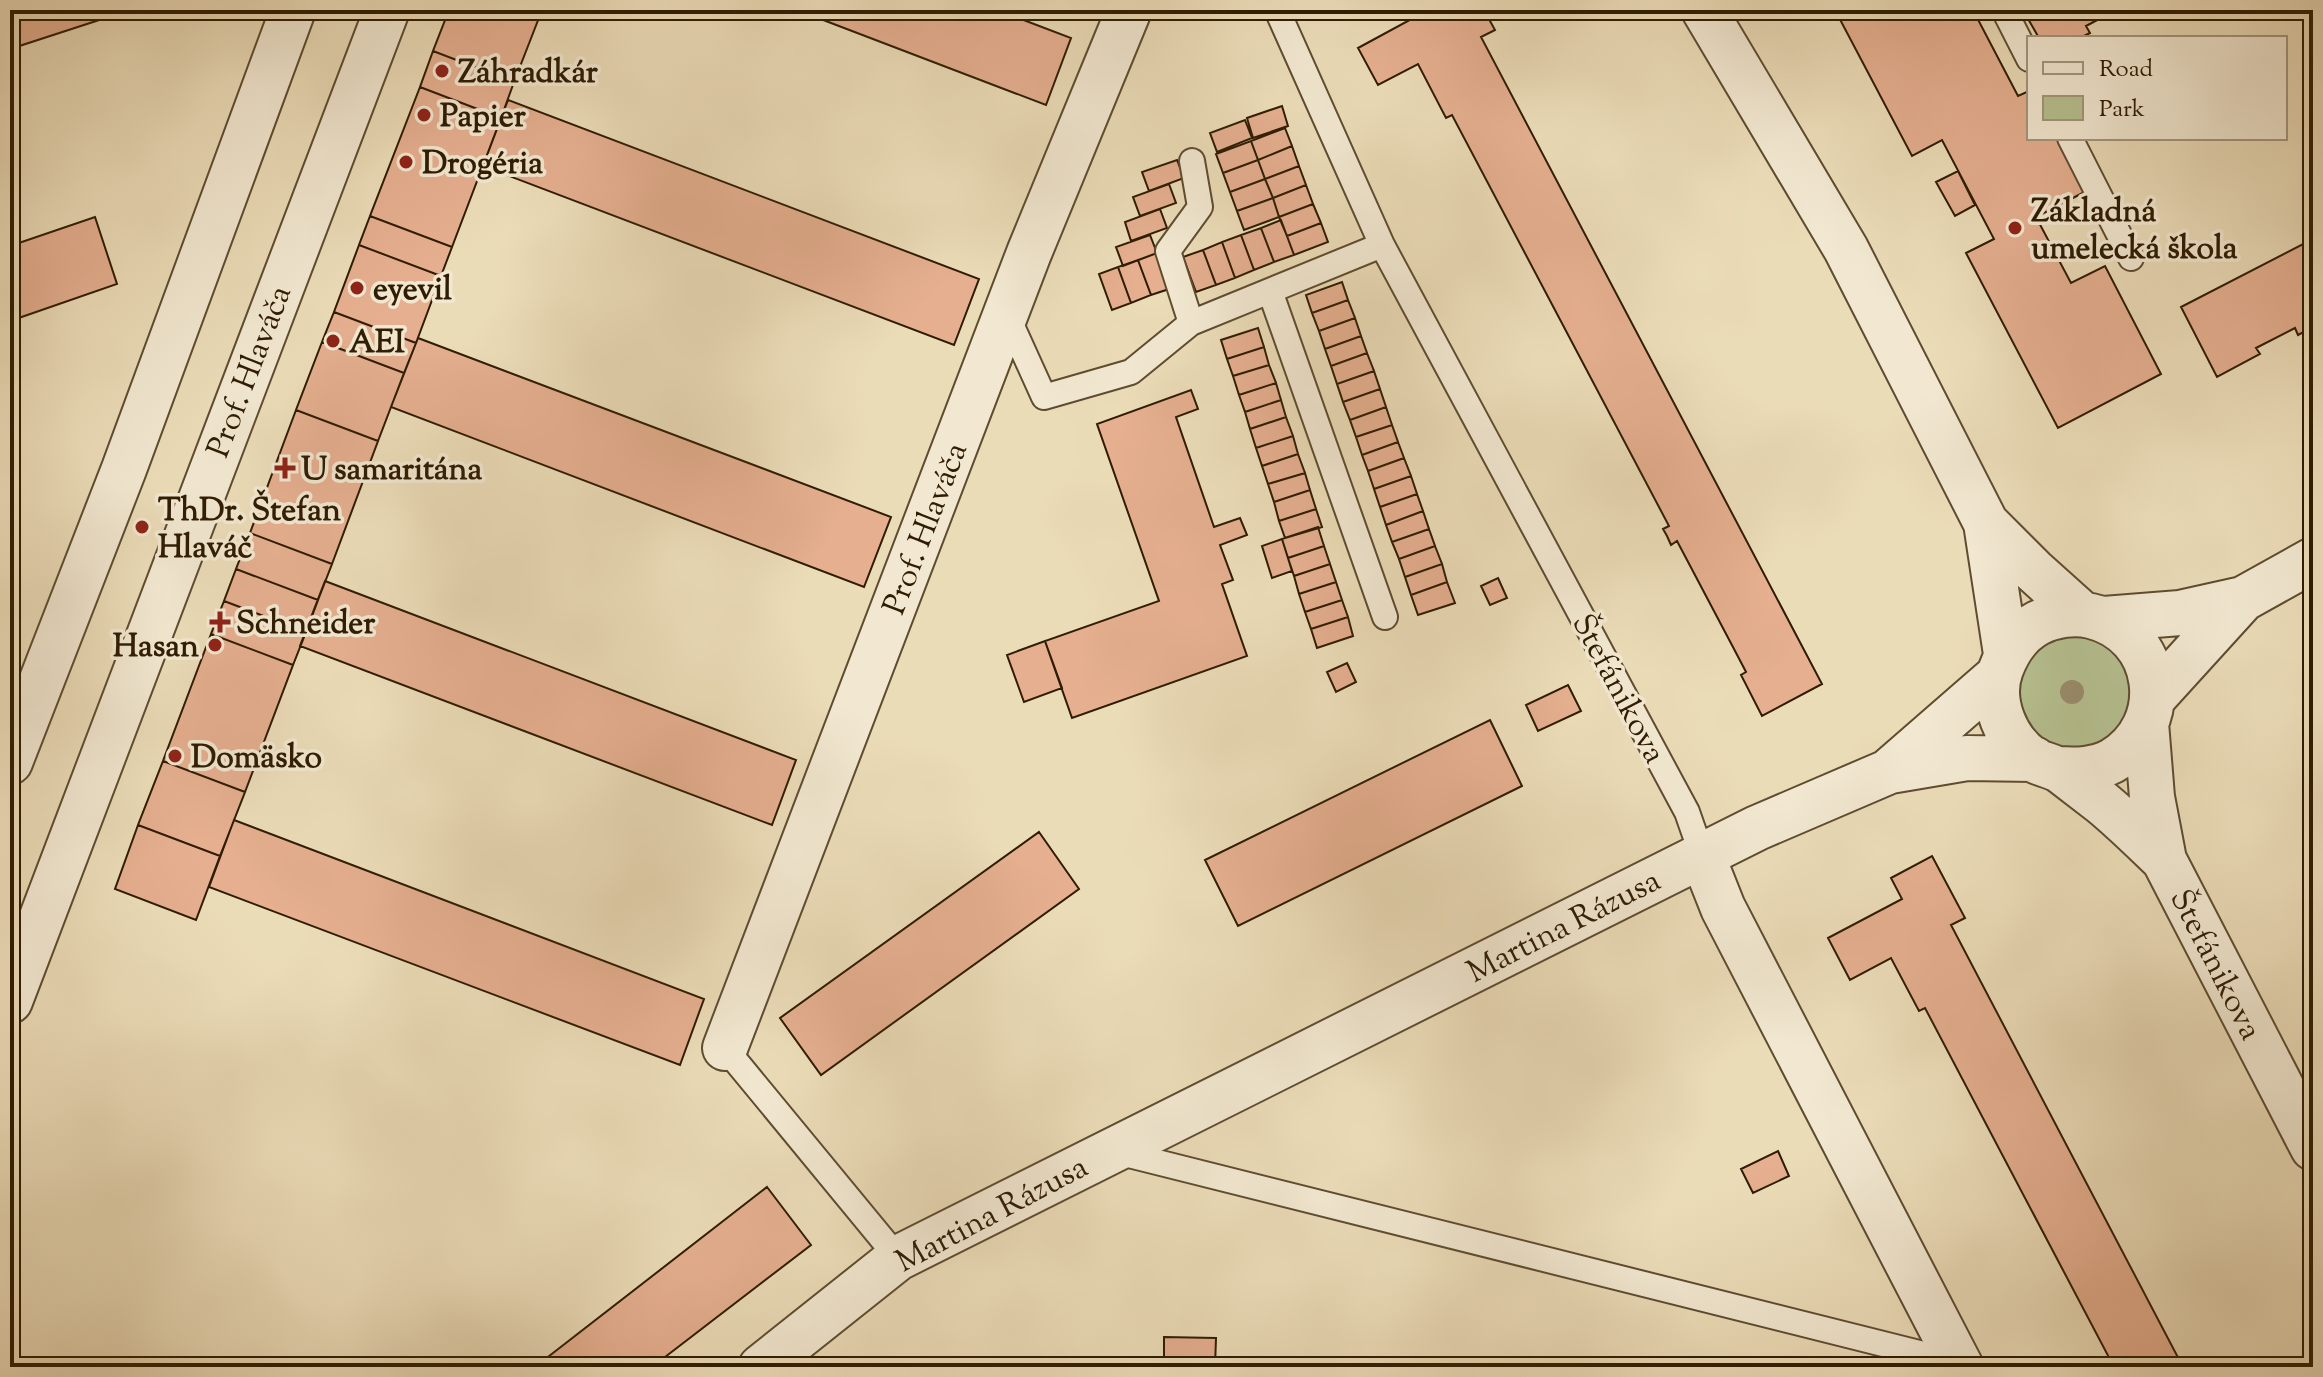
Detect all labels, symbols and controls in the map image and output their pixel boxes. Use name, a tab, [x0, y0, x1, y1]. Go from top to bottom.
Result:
legend	[2027, 36, 2287, 140]
place label: Záhradkár	[458, 51, 599, 97]
text: Road	[2099, 53, 2153, 87]
marker: Záhradkár	[433, 62, 451, 80]
text: Park	[2099, 93, 2145, 127]
place label: Papier	[440, 95, 527, 141]
marker: Papier	[415, 106, 433, 124]
place label: Drogéria	[422, 142, 543, 188]
marker: Drogéria	[397, 153, 415, 171]
place label: Základná umelecká škola	[2031, 190, 2238, 273]
marker: Základná umelecká škola	[2006, 219, 2024, 237]
place label: eyevil	[373, 268, 452, 314]
street label: Prof. Hlaváča	[197, 279, 305, 465]
marker: eyevil	[348, 279, 366, 297]
place label: AEI	[349, 321, 405, 367]
marker: AEI	[324, 332, 342, 350]
street label: Prof. Hlaváča	[873, 436, 981, 622]
place label: U samaritána	[301, 448, 483, 494]
marker: U samaritána	[276, 459, 294, 477]
place label: ThDr. Štefan Hlaváč	[158, 489, 341, 572]
marker: ThDr. Štefan Hlaváč	[133, 518, 151, 536]
place label: Schneider	[236, 602, 376, 648]
street label: Štefánikova	[1559, 606, 1676, 773]
marker: Schneider	[211, 613, 229, 631]
place label: Hasan	[113, 625, 199, 671]
marker: Hasan	[206, 636, 224, 654]
place label: Domäsko	[191, 736, 322, 782]
marker: Domäsko	[166, 747, 184, 765]
street label: Martina Rázusa	[1460, 859, 1669, 996]
street label: Štefánikova	[2157, 882, 2272, 1049]
street label: Martina Rázusa	[888, 1146, 1097, 1286]

